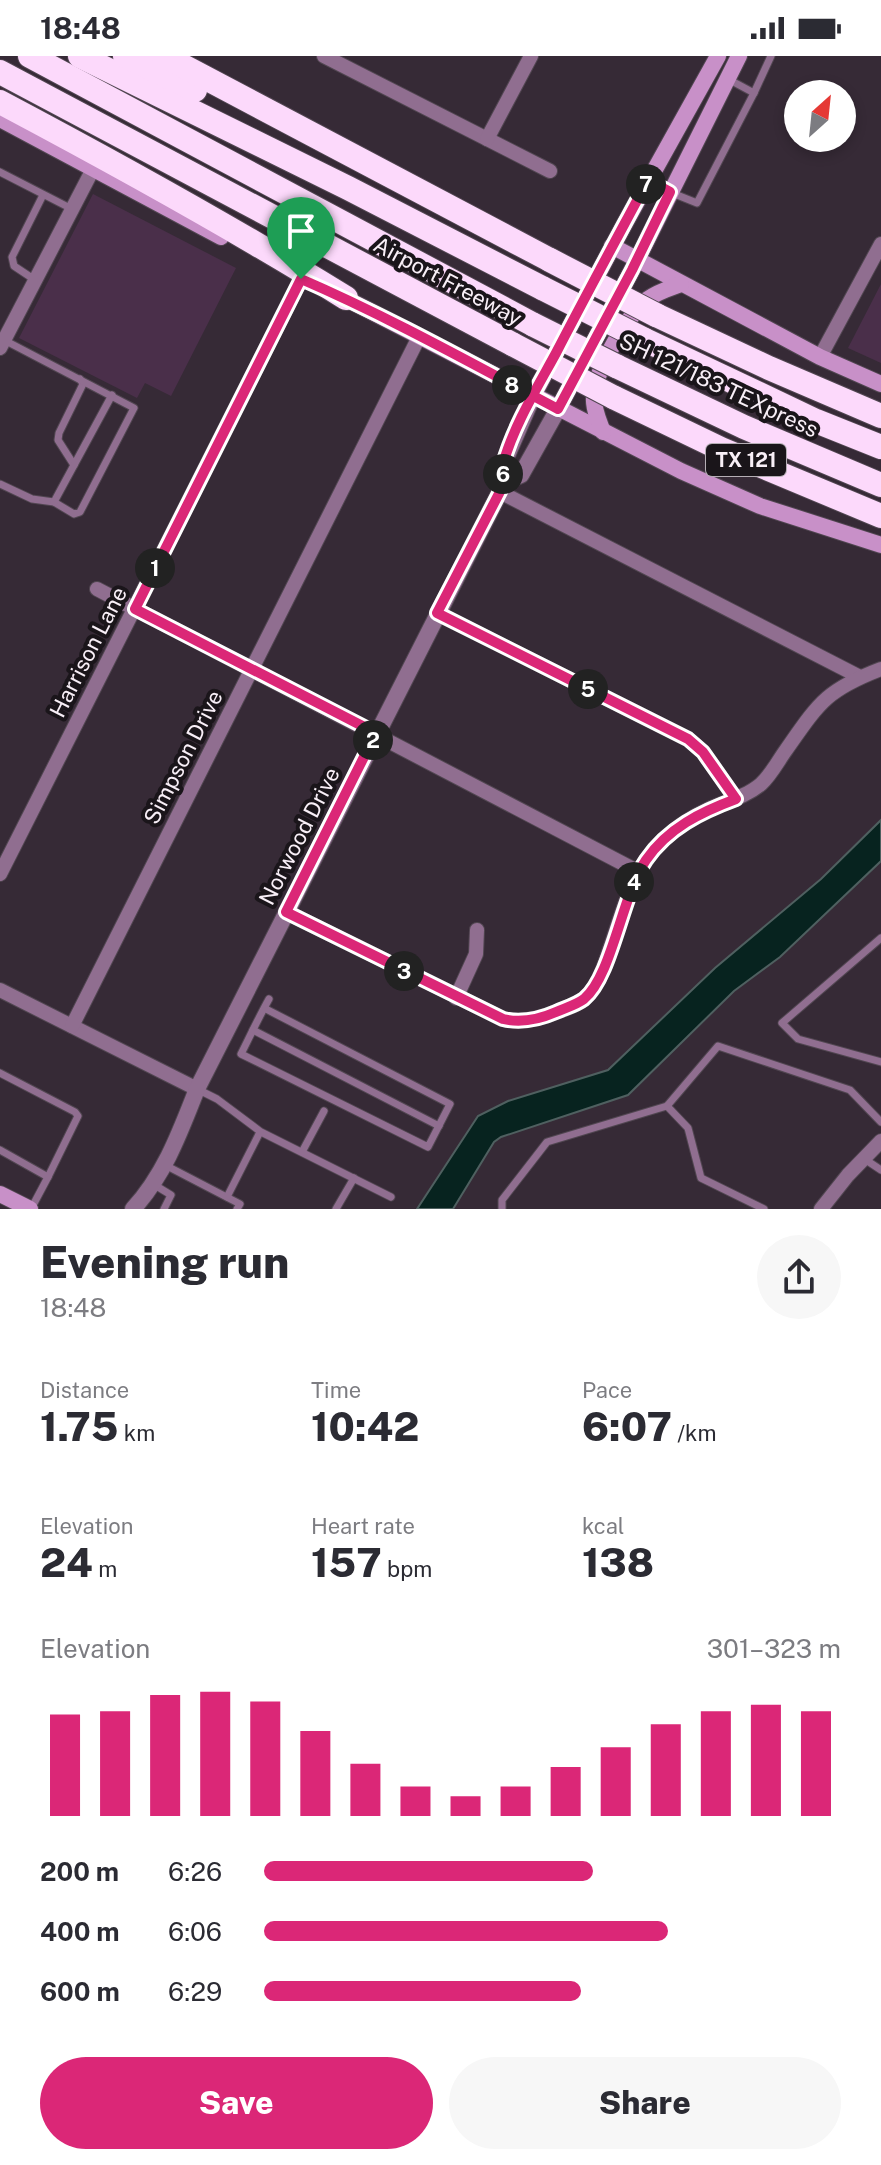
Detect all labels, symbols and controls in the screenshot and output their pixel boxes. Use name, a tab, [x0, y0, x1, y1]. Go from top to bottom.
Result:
text: 18:48	[40, 10, 121, 46]
north arrow	[784, 80, 856, 152]
map controls	[784, 80, 856, 152]
pin: 7	[626, 164, 666, 204]
text: 7	[639, 171, 653, 197]
pin	[267, 197, 335, 279]
icon: arrive	[279, 209, 323, 253]
street label: Airport Freeway	[369, 231, 527, 331]
street label: SH 121/183 TEXpress	[616, 328, 822, 442]
pin: 8	[492, 365, 532, 405]
text: 8	[505, 372, 519, 398]
road number: TX 121	[706, 444, 786, 476]
pin: 6	[483, 454, 523, 494]
text: 6	[496, 461, 510, 487]
pin: 1	[135, 548, 175, 588]
text: 1	[150, 555, 160, 581]
street label: Harrison Lane	[44, 582, 132, 722]
pin: 5	[568, 669, 608, 709]
text: 5	[581, 676, 595, 702]
street label: Simpson Drive	[138, 686, 228, 828]
pin: 2	[353, 720, 393, 760]
text: 2	[366, 727, 380, 753]
street label: Norwood Drive	[253, 763, 345, 909]
pin: 4	[614, 862, 654, 902]
text: 4	[627, 869, 641, 895]
pin: 3	[384, 951, 424, 991]
text: 3	[397, 958, 411, 984]
button: share	[757, 1235, 841, 1319]
text: Evening run	[40, 1236, 289, 1288]
text: 18:48	[40, 1292, 106, 1323]
text: Distance	[40, 1377, 129, 1403]
text: Time	[311, 1377, 361, 1403]
text: Pace	[582, 1377, 632, 1403]
text: 1.75	[40, 1403, 118, 1450]
text: 10:42	[311, 1403, 419, 1450]
text: 6:07	[582, 1403, 672, 1450]
text: km	[118, 1420, 155, 1446]
text: /km	[672, 1420, 716, 1446]
text: Elevation	[40, 1513, 133, 1539]
text: Heart rate	[311, 1513, 415, 1539]
text: kcal	[582, 1513, 624, 1539]
text: 24	[40, 1539, 93, 1586]
text: 157	[311, 1539, 382, 1586]
text: 138	[582, 1539, 654, 1586]
text: m	[93, 1556, 117, 1582]
text: bpm	[382, 1556, 432, 1582]
text: Elevation	[40, 1633, 150, 1664]
text: 301–323 m	[707, 1633, 841, 1664]
text: 200 m	[40, 1856, 119, 1887]
text: 6:26	[168, 1856, 222, 1887]
text: 400 m	[40, 1916, 120, 1947]
text: 6:06	[168, 1916, 222, 1947]
text: 600 m	[40, 1976, 120, 2007]
text: 6:29	[168, 1976, 222, 2007]
button: Save	[40, 2057, 433, 2149]
button: Share	[449, 2057, 841, 2149]

